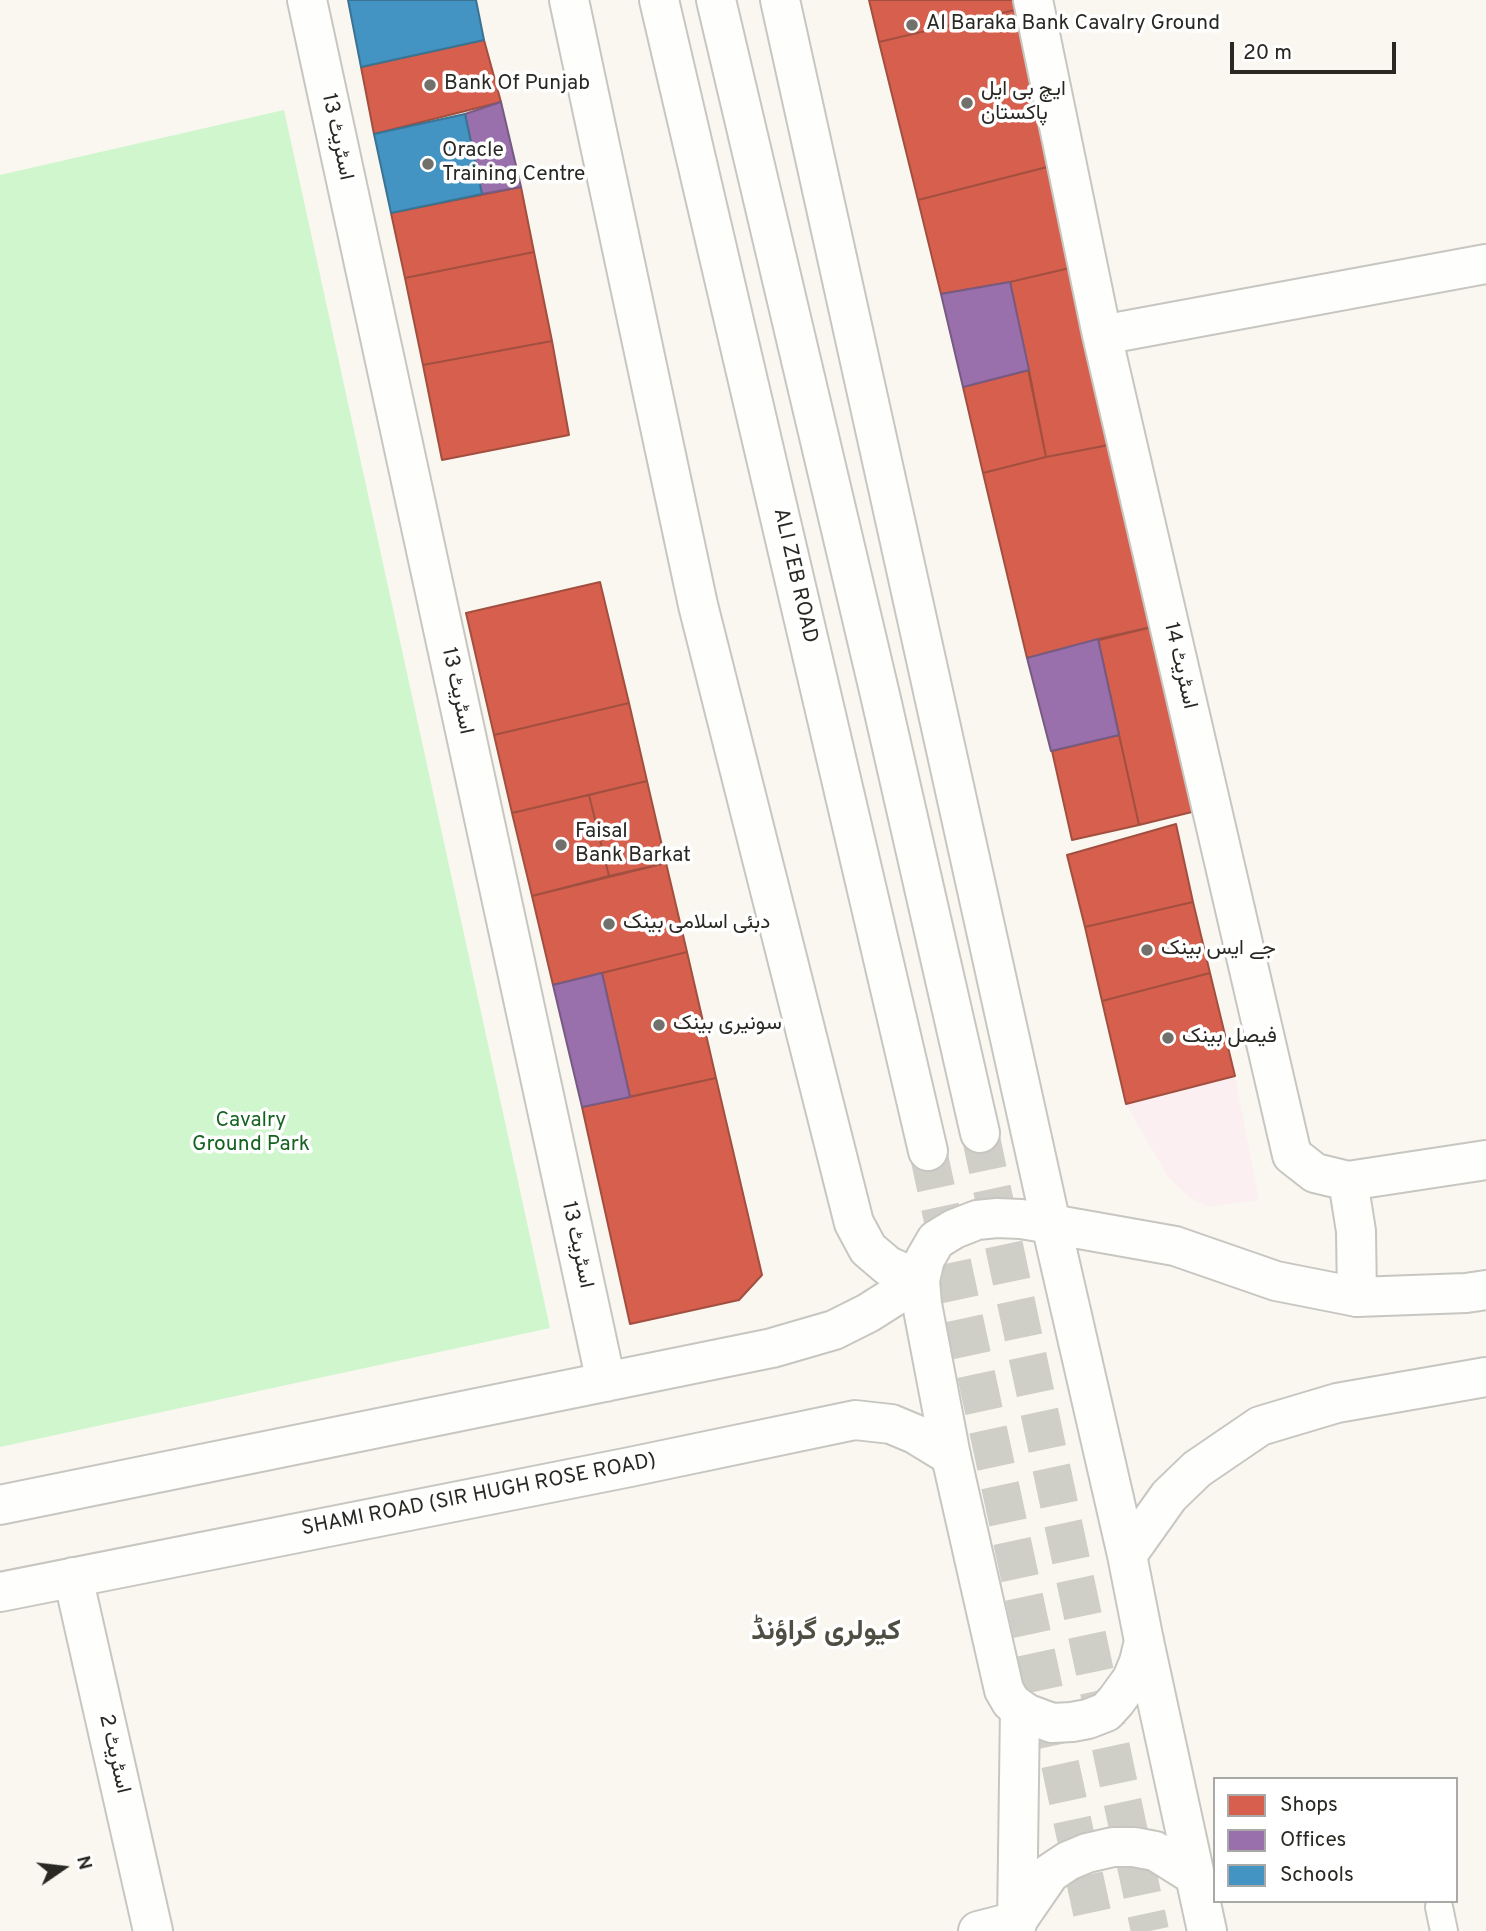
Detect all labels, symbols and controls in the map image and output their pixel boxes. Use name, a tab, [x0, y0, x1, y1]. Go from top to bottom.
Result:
place label: Al Baraka Bank Cavalry Ground	[926, 12, 1220, 38]
marker: Al Baraka Bank Cavalry Ground	[904, 17, 920, 33]
scale bar	[1234, 28, 1400, 72]
text: 20 m	[1243, 40, 1292, 67]
place label: Bank Of Punjab	[444, 72, 590, 98]
marker: Bank Of Punjab	[422, 77, 438, 93]
place label: ایچ بی ایل پاکستان	[981, 78, 1066, 128]
street label: اسٹریٹ 13	[315, 91, 357, 183]
marker: ایچ بی ایل پاکستان	[959, 95, 975, 111]
place label: Oracle Training Centre	[442, 139, 585, 189]
marker: Oracle Training Centre	[420, 156, 436, 172]
street label: ALI ZEB ROAD	[766, 506, 822, 646]
street label: اسٹریٹ 14	[1157, 620, 1201, 712]
street label: اسٹریٹ 13	[435, 645, 477, 737]
place label: Faisal Bank Barkat	[575, 820, 691, 870]
marker: Faisal Bank Barkat	[553, 837, 569, 853]
place label: دبئی اسلامی بینک	[623, 911, 770, 937]
marker: دبئی اسلامی بینک	[601, 916, 617, 932]
place label: جے ایس بینک	[1161, 937, 1276, 963]
marker: جے ایس بینک	[1139, 942, 1155, 958]
place label: سونیری بینک	[673, 1012, 782, 1038]
marker: سونیری بینک	[651, 1017, 667, 1033]
place label: فیصل بینک	[1182, 1025, 1277, 1051]
marker: فیصل بینک	[1160, 1030, 1176, 1046]
park label: Cavalry Ground Park	[192, 1109, 310, 1159]
street label: اسٹریٹ 13	[555, 1199, 597, 1291]
street label: SHAMI ROAD (SIR HUGH ROSE ROAD)	[300, 1449, 658, 1543]
district label: کیولری گراؤنڈ	[751, 1616, 901, 1650]
street label: اسٹریٹ 2	[92, 1712, 134, 1796]
legend	[1213, 1777, 1458, 1903]
text: Shops	[1280, 1792, 1338, 1819]
text: Offices	[1280, 1827, 1346, 1854]
north arrow	[28, 1833, 98, 1903]
text: N	[70, 1853, 97, 1872]
text: Schools	[1280, 1862, 1354, 1889]

